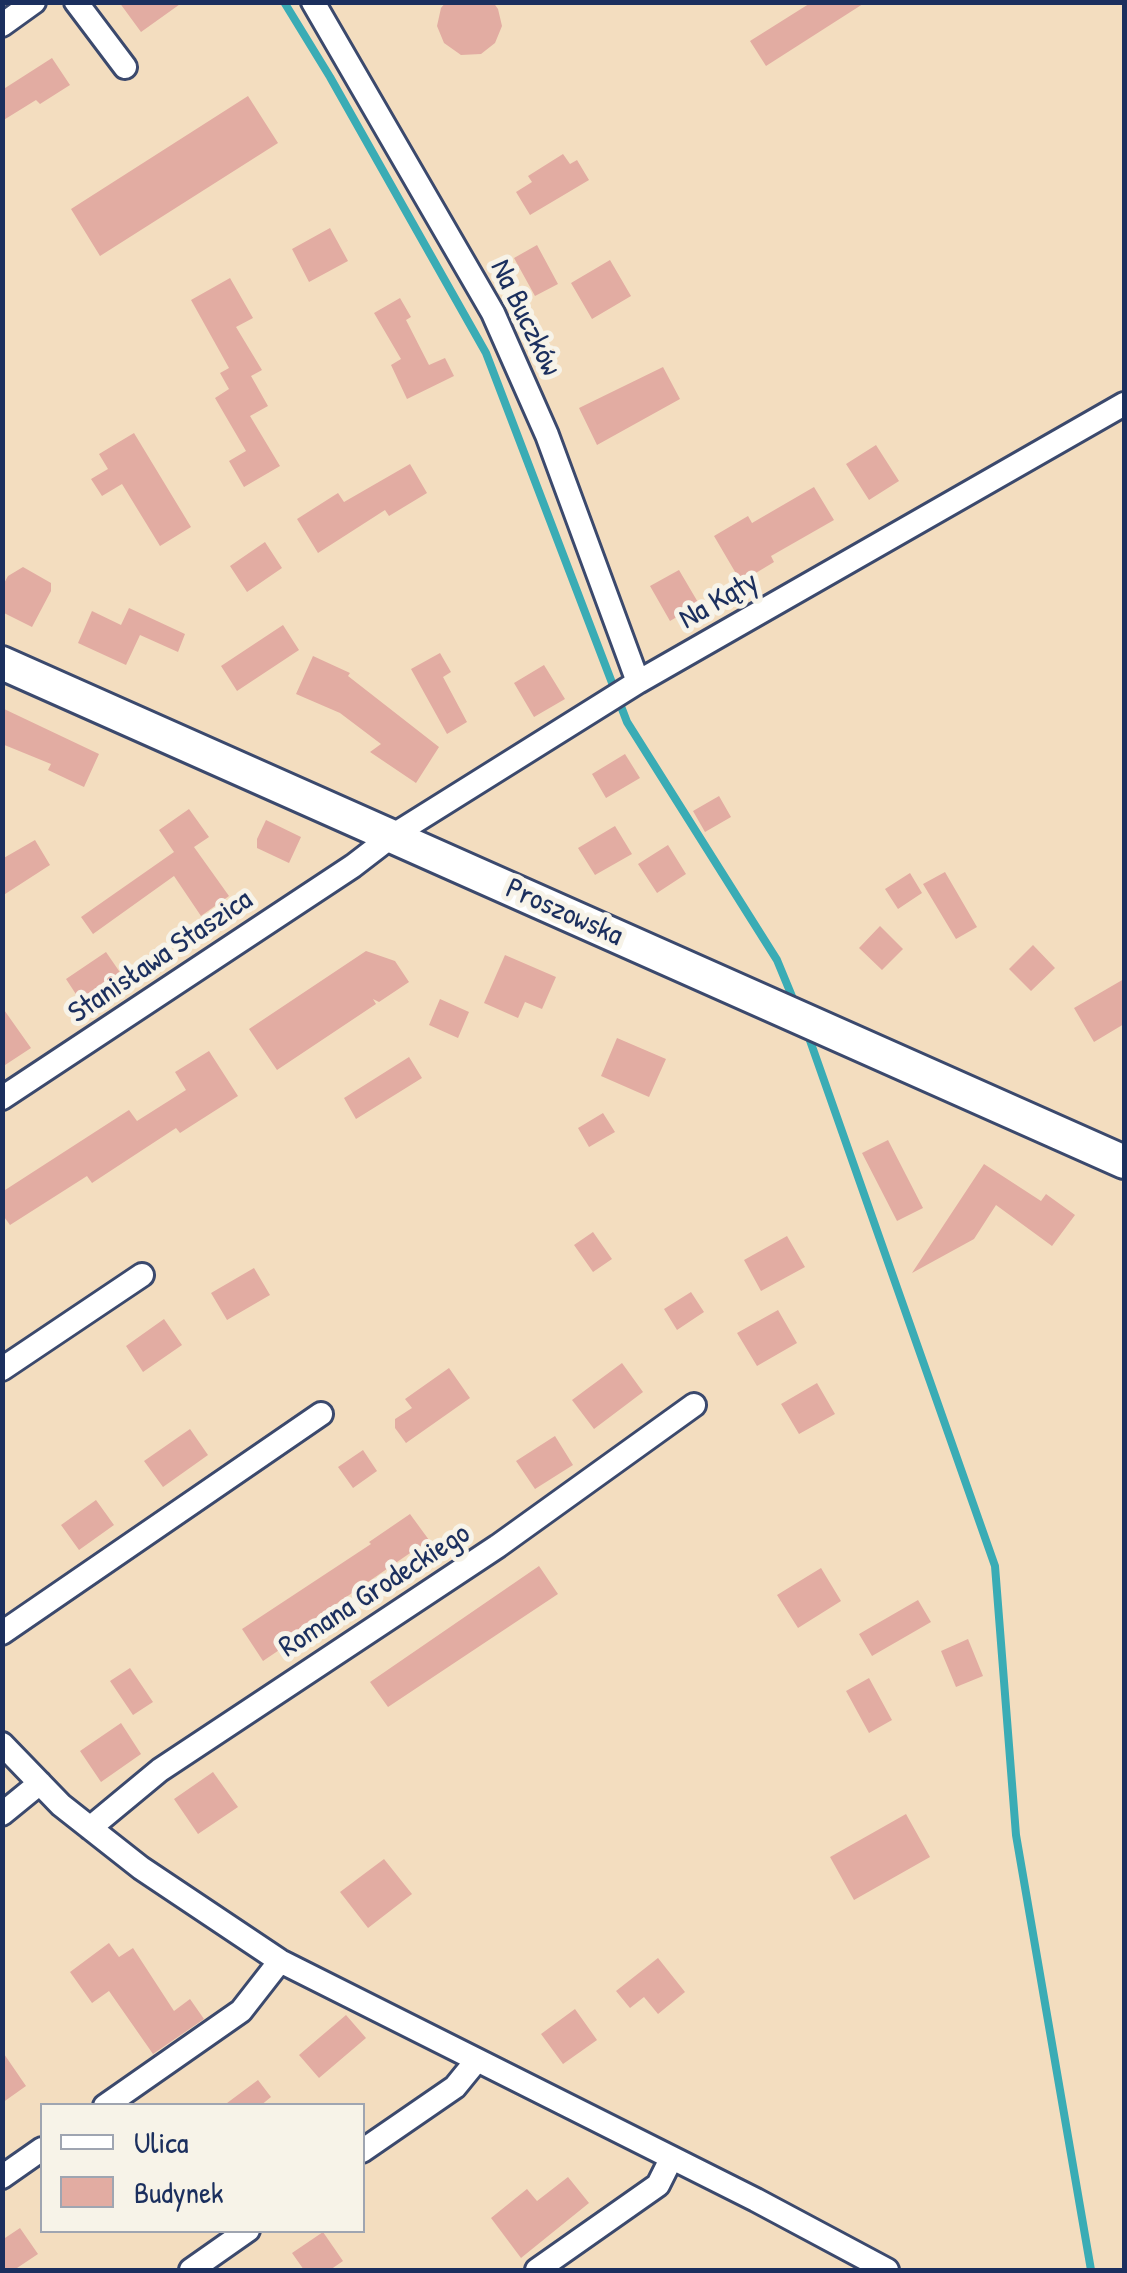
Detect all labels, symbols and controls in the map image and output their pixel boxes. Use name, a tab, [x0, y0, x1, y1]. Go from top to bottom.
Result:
street label: Na Buczków	[481, 254, 569, 382]
street label: Na Kąty	[673, 564, 765, 638]
street label: Proszowska	[500, 871, 628, 955]
street label: Stanisława Staszica	[62, 882, 260, 1032]
street label: Romana Grodeckiego	[273, 1516, 477, 1666]
legend	[40, 2103, 365, 2233]
text: Ulica	[134, 2122, 189, 2162]
text: Budynek	[134, 2172, 224, 2212]

